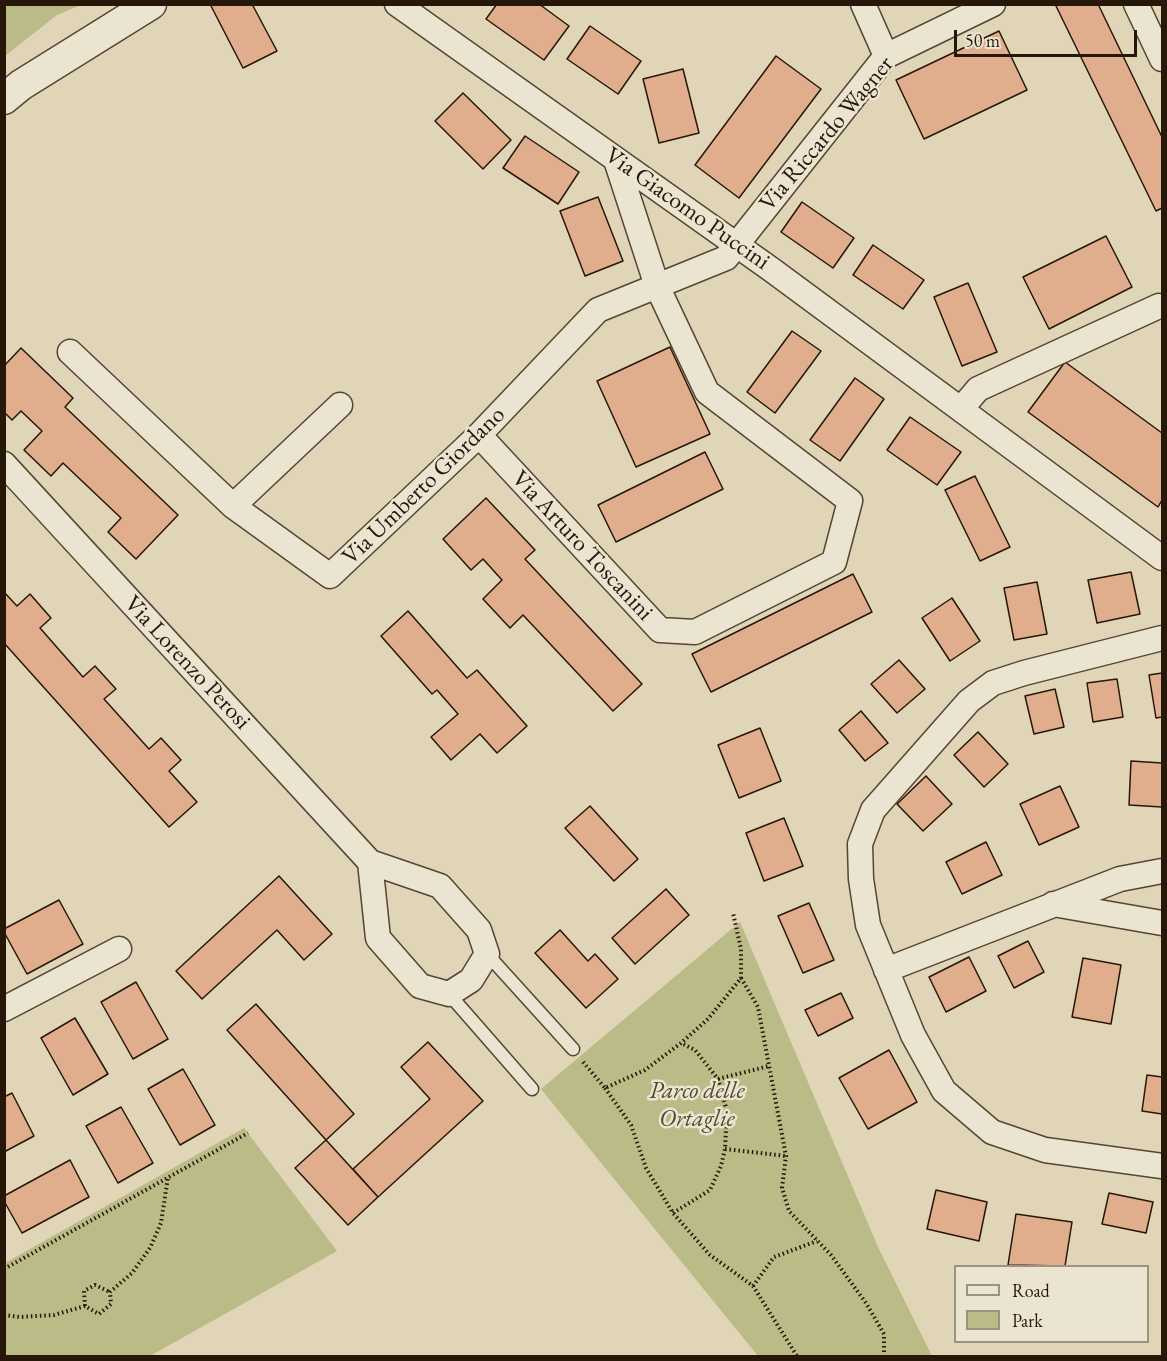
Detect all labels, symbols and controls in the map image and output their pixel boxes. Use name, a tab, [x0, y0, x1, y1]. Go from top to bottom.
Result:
scale bar	[957, 18, 1140, 56]
text: 50 m	[965, 29, 1000, 52]
street label: Via Riccardo Wagner	[754, 51, 900, 217]
street label: Via Giacomo Puccini	[599, 141, 775, 277]
street label: Via Umberto Giordano	[336, 401, 512, 571]
street label: Via Arturo Toscanini	[505, 465, 659, 627]
street label: Via Lorenzo Perosi	[118, 590, 256, 736]
park label: Parco delle Ortaglie	[649, 1077, 745, 1133]
legend	[954, 1265, 1149, 1343]
text: Road	[1012, 1279, 1050, 1302]
text: Park	[1012, 1309, 1043, 1332]

